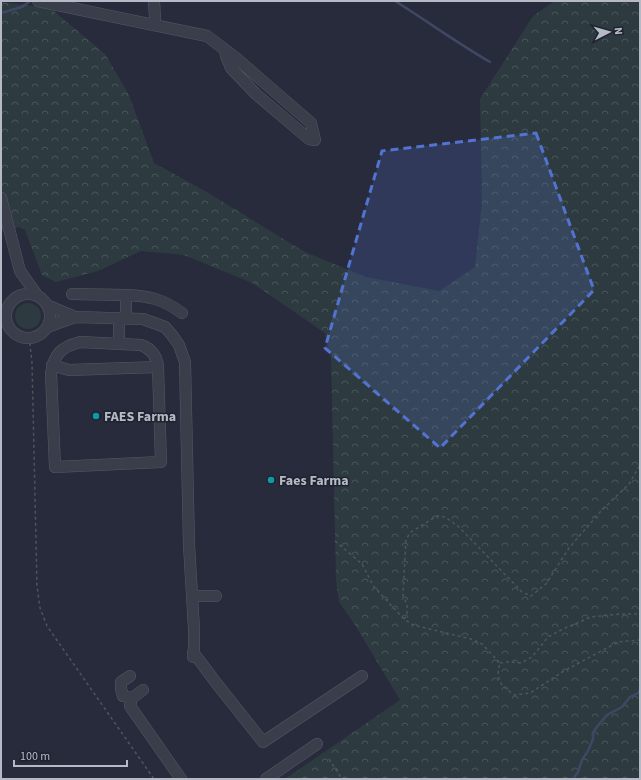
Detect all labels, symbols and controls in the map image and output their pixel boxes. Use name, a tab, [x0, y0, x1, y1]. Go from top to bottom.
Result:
north arrow	[589, 12, 629, 52]
text: N	[611, 27, 626, 35]
place label: FAES Farma	[104, 407, 176, 427]
marker: FAES Farma	[91, 411, 101, 421]
place label: Faes Farma	[279, 471, 349, 491]
marker: Faes Farma	[266, 475, 276, 485]
scale bar	[14, 742, 127, 768]
text: 100 m	[20, 748, 50, 765]

